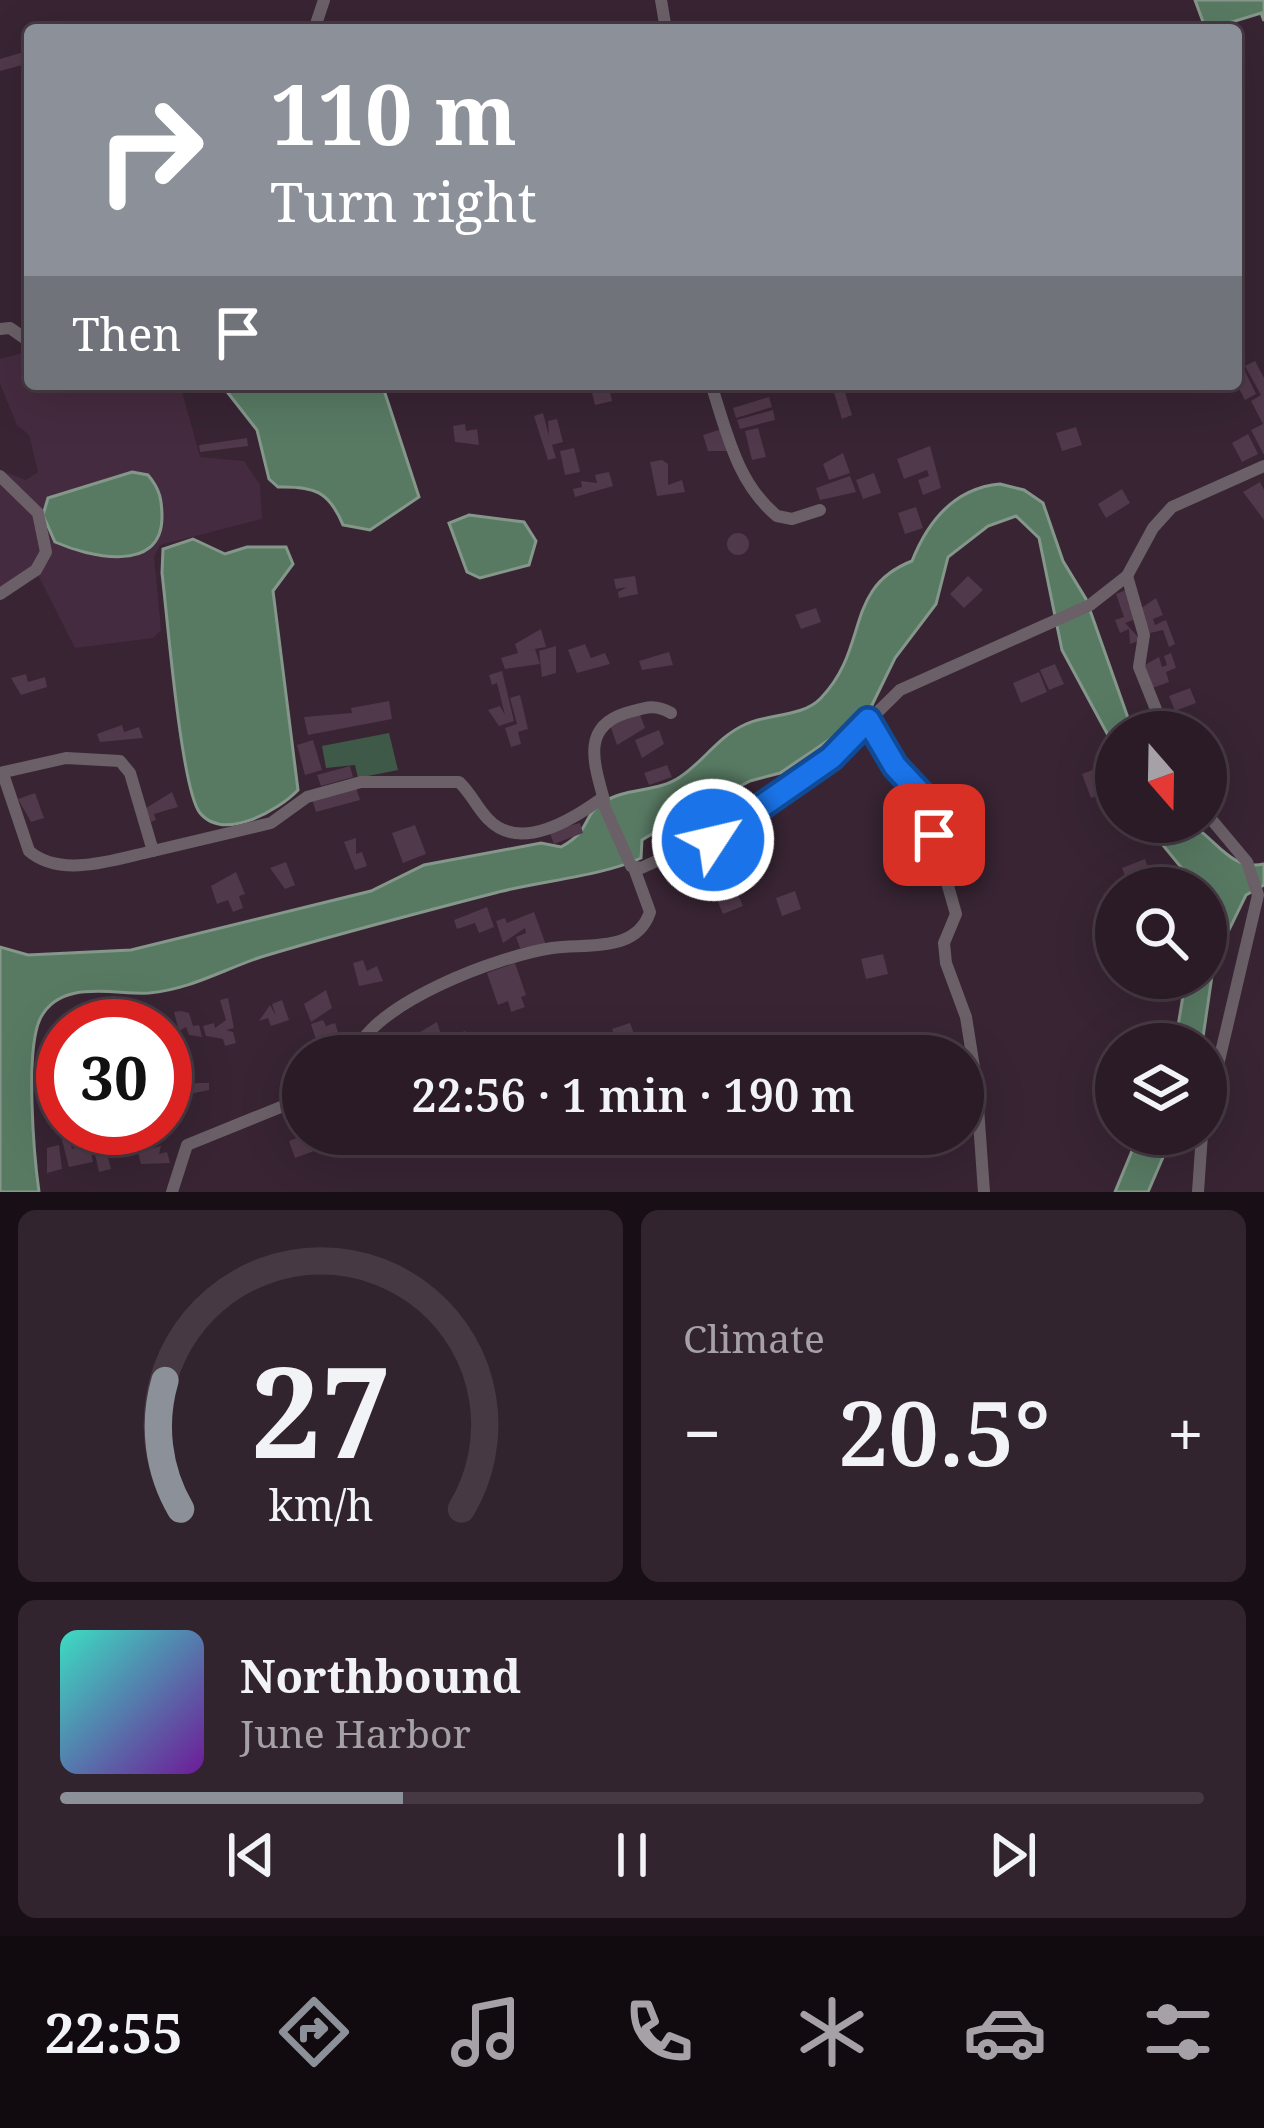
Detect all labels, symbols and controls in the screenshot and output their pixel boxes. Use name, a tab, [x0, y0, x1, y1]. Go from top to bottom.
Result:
text: 110 m	[270, 55, 517, 170]
icon: right	[72, 72, 228, 228]
text: Turn right	[270, 164, 537, 238]
icon: arrive	[205, 300, 271, 366]
text: Then	[72, 303, 181, 364]
north arrow	[1095, 711, 1227, 843]
map controls	[1095, 711, 1227, 1155]
position arrow	[650, 777, 776, 903]
pin	[883, 784, 985, 886]
icon: arrive	[901, 802, 967, 868]
button: search	[1095, 867, 1227, 999]
speed limit sign: 30	[36, 999, 192, 1155]
button: layers	[1095, 1023, 1227, 1155]
text: 22:56 · 1 min · 190 m	[411, 1064, 855, 1125]
text: Climate	[683, 1311, 825, 1364]
text: 27	[250, 1325, 391, 1495]
text: 20.5°	[838, 1370, 1051, 1492]
text: −	[683, 1387, 721, 1477]
text: +	[1167, 1387, 1204, 1477]
text: km/h	[268, 1475, 373, 1534]
text: Northbound	[240, 1645, 521, 1706]
text: June Harbor	[240, 1706, 471, 1759]
icon: previous	[218, 1822, 284, 1888]
icon: pause	[599, 1822, 665, 1888]
icon: next	[980, 1822, 1046, 1888]
icon: directions	[272, 1990, 356, 2074]
icon: music	[444, 1990, 528, 2074]
icon: phone	[617, 1990, 701, 2074]
icon: climate	[790, 1990, 874, 2074]
icon: car	[963, 1990, 1047, 2074]
icon: filters	[1136, 1990, 1220, 2074]
text: 22:55	[44, 1995, 183, 2069]

